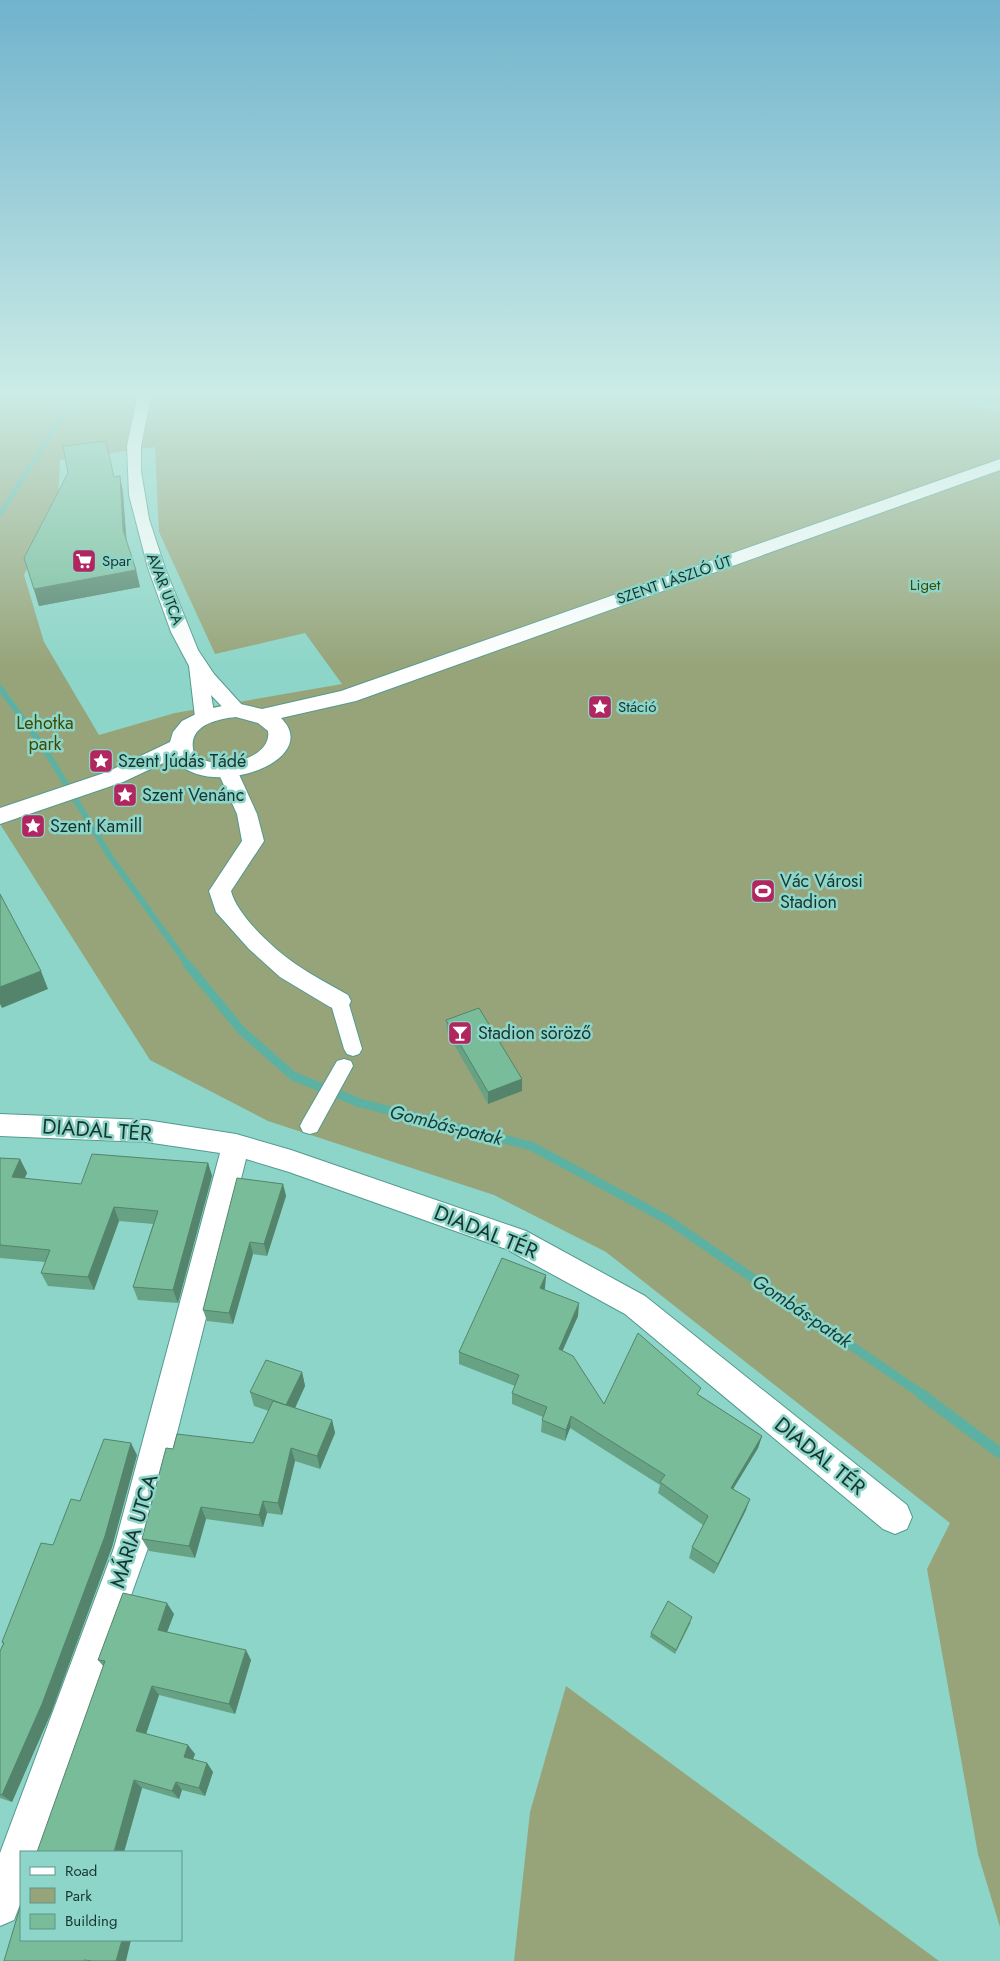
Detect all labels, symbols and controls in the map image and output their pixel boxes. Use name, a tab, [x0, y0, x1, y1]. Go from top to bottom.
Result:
supermarket icon: Spar	[71, 548, 97, 574]
place label: Spar	[102, 550, 132, 572]
street label: AVAR UTCA	[141, 550, 189, 628]
street label: SZENT LÁSZLÓ ÚT	[614, 550, 734, 610]
park label: Liget	[910, 574, 941, 596]
place icon: Stáció	[587, 694, 613, 720]
place label: Stáció	[618, 696, 656, 718]
park label: Lehotka park	[16, 710, 74, 757]
place icon: Szent Júdás Tádé	[88, 748, 114, 774]
place label: Szent Júdás Tádé	[118, 748, 246, 774]
place icon: Szent Venánc	[112, 782, 138, 808]
place label: Szent Venánc	[142, 782, 244, 808]
place icon: Szent Kamill	[20, 813, 46, 839]
place label: Szent Kamill	[50, 813, 142, 839]
place label: Vác Városi Stadion	[780, 868, 863, 915]
sports icon: Vác Városi Stadion	[750, 878, 776, 904]
bar icon: Stadion söröző	[447, 1020, 473, 1046]
place label: Stadion söröző	[478, 1020, 591, 1046]
water label: Gombás-patak	[387, 1098, 506, 1152]
street label: DIADAL TÉR	[41, 1111, 153, 1149]
street label: DIADAL TÉR	[430, 1198, 543, 1267]
water label: Gombás-patak	[747, 1268, 858, 1355]
street label: DIADAL TÉR	[768, 1410, 872, 1502]
street label: MÁRIA UTCA	[102, 1470, 166, 1592]
legend	[20, 1851, 182, 1941]
text: Road	[65, 1860, 97, 1882]
text: Park	[65, 1885, 92, 1907]
text: Building	[65, 1910, 117, 1932]

